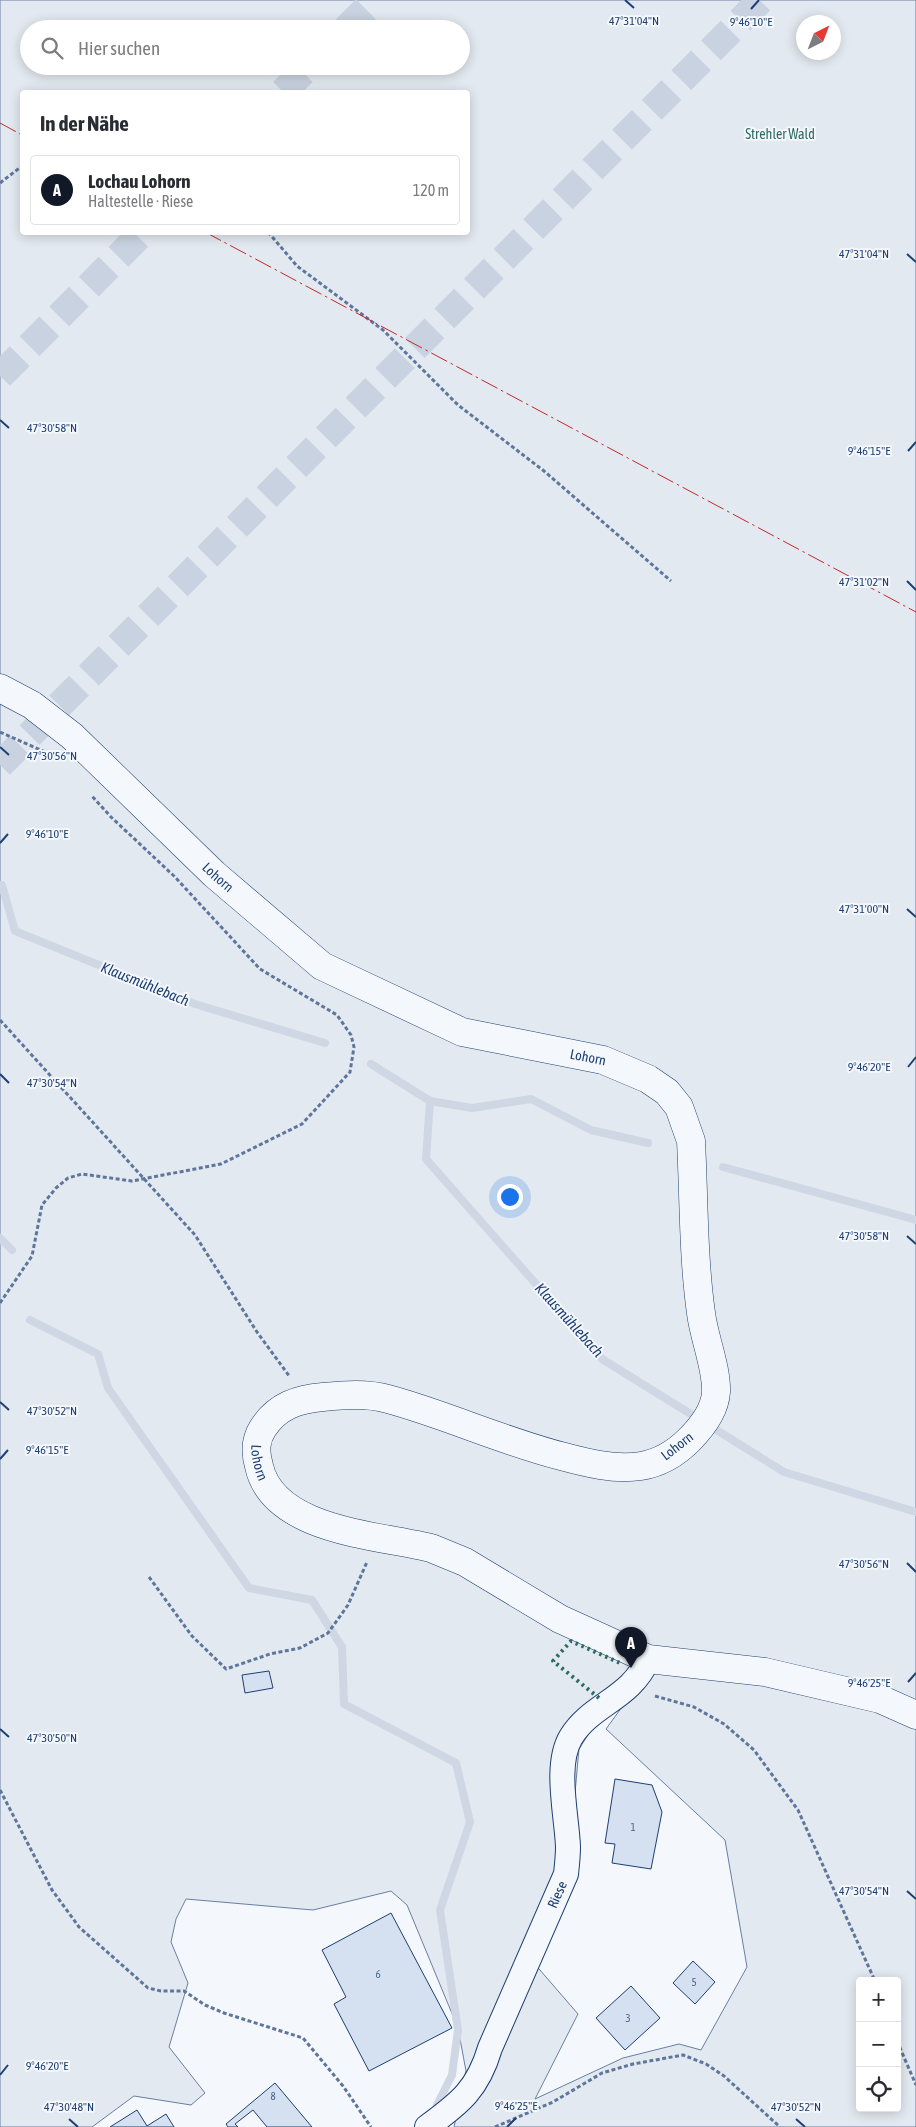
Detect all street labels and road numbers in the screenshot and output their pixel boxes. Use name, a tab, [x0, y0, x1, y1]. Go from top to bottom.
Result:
street label: Lohorn	[199, 859, 237, 895]
street label: Lohorn	[569, 1046, 607, 1068]
street label: Lohorn	[658, 1429, 696, 1463]
street label: Lohorn	[248, 1444, 271, 1483]
street label: Riese	[544, 1879, 570, 1911]

